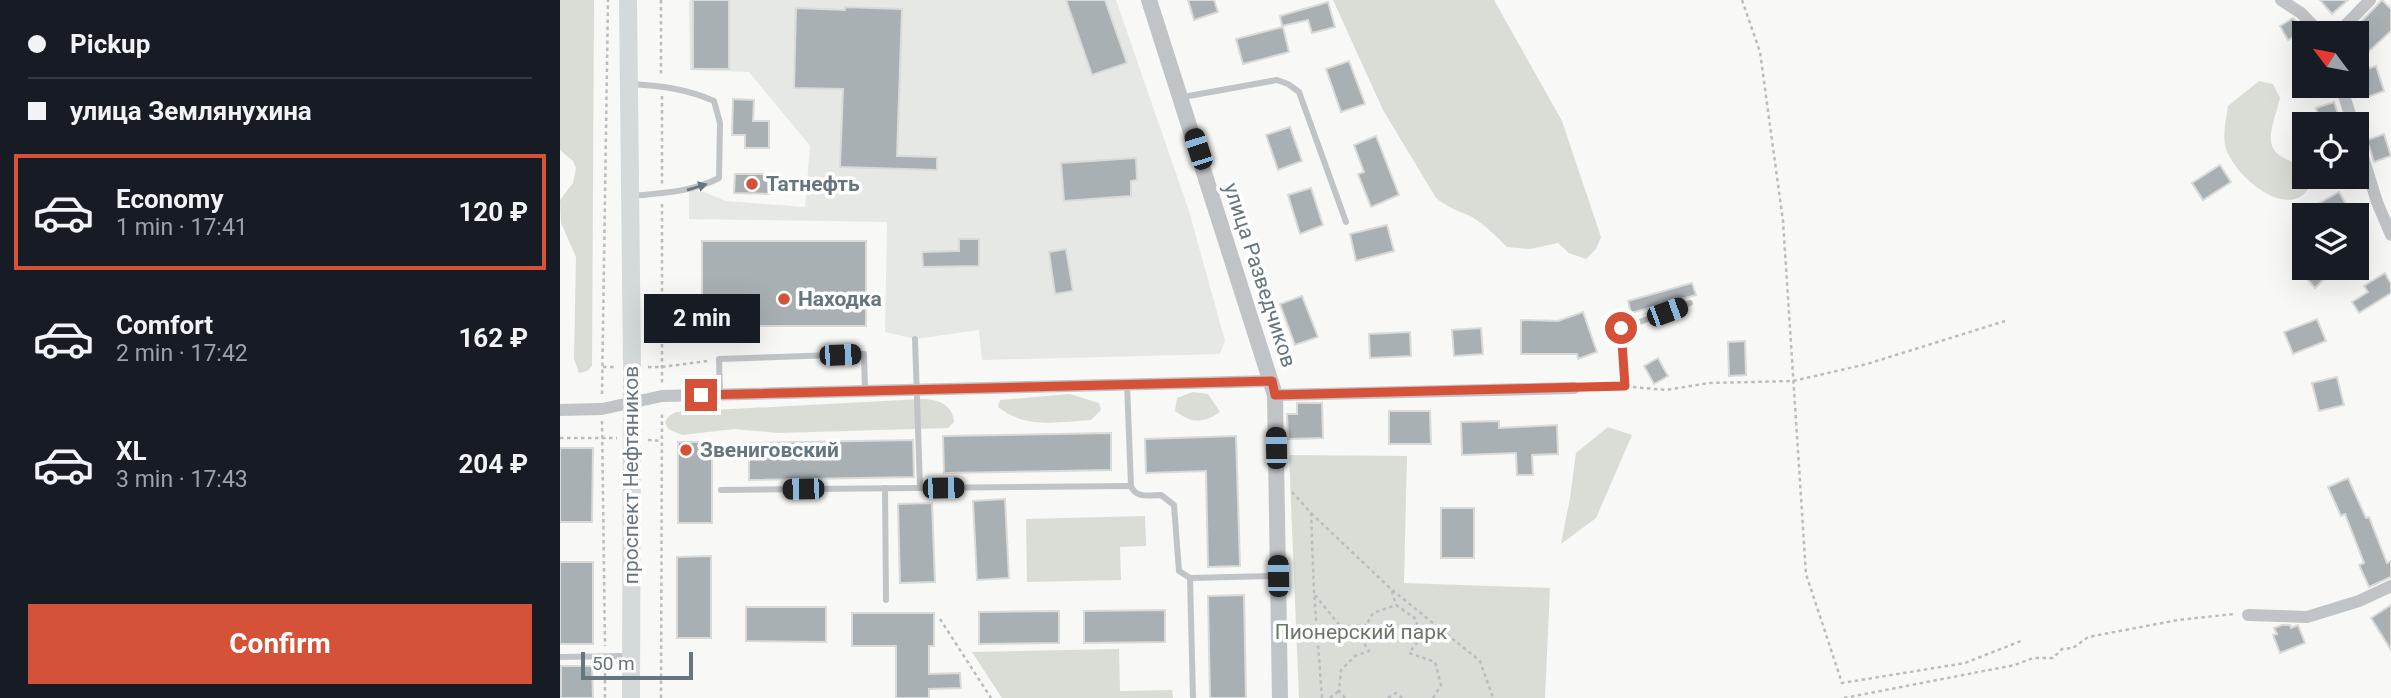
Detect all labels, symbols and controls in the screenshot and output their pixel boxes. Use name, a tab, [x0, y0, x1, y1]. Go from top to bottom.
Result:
north arrow	[2292, 21, 2370, 98]
map controls	[2292, 21, 2369, 280]
text: Pickup	[70, 29, 150, 59]
text: улица Землянухина	[70, 96, 312, 126]
button: locate	[2292, 112, 2369, 189]
car	[1182, 126, 1215, 172]
place label: Татнефть	[766, 172, 860, 196]
marker: Татнефть	[744, 176, 760, 192]
street label: улица Разведчиков	[1219, 180, 1301, 370]
icon: car	[32, 181, 95, 244]
one-way arrow	[687, 181, 708, 191]
text: Economy	[116, 184, 223, 214]
text: 120 ₽	[458, 197, 528, 227]
button: layers	[2292, 203, 2369, 280]
text: 1 min · 17:41	[116, 214, 248, 241]
place label: Находка	[798, 287, 882, 311]
marker: Находка	[776, 291, 792, 307]
callout: 2 min	[643, 294, 759, 342]
car	[1644, 295, 1691, 329]
text: 2 min	[673, 305, 731, 332]
icon: car	[32, 307, 95, 370]
text: Comfort	[116, 310, 213, 340]
route start	[1605, 312, 1637, 344]
text: 162 ₽	[458, 323, 528, 353]
text: 2 min · 17:42	[116, 340, 248, 367]
car	[819, 344, 862, 366]
street label: проспект Нефтяников	[619, 366, 643, 584]
route end	[685, 379, 717, 411]
car	[1266, 427, 1287, 469]
icon: car	[32, 433, 95, 496]
text: XL	[116, 436, 147, 466]
place label: Звениговский	[700, 438, 839, 462]
marker: Звениговский	[678, 442, 694, 458]
text: 204 ₽	[458, 449, 528, 479]
text: 3 min · 17:43	[116, 466, 248, 493]
car	[922, 477, 965, 499]
car	[782, 478, 825, 500]
car	[1268, 555, 1289, 597]
button: Confirm	[28, 604, 532, 684]
park label: Пионерский парк	[1275, 620, 1448, 644]
scale bar	[581, 649, 693, 681]
text: 50 m	[592, 652, 635, 675]

